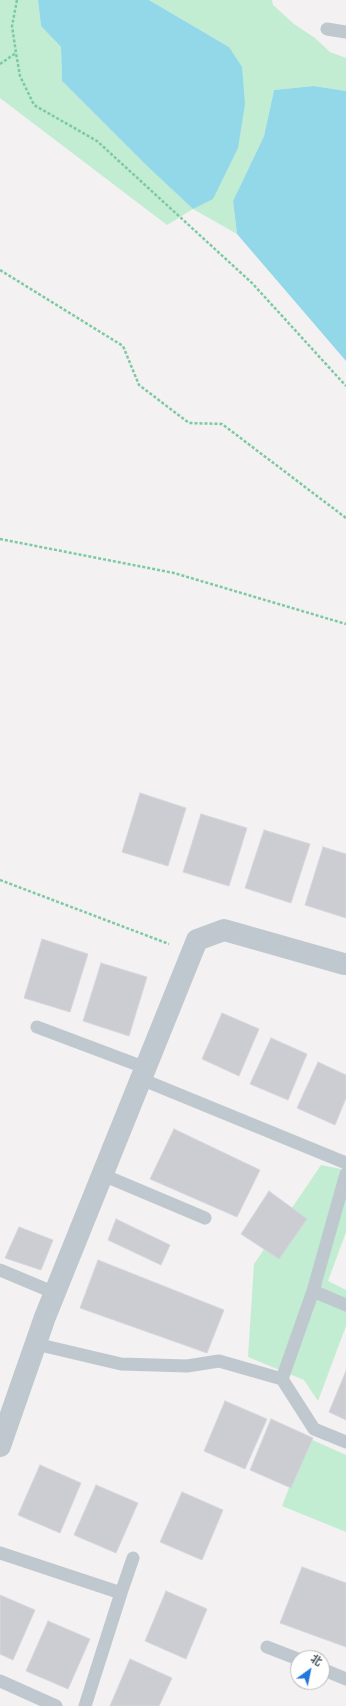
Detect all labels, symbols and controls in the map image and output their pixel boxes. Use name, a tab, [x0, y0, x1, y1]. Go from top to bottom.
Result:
north arrow	[290, 1650, 330, 1690]
text: 北	[308, 1651, 325, 1670]

